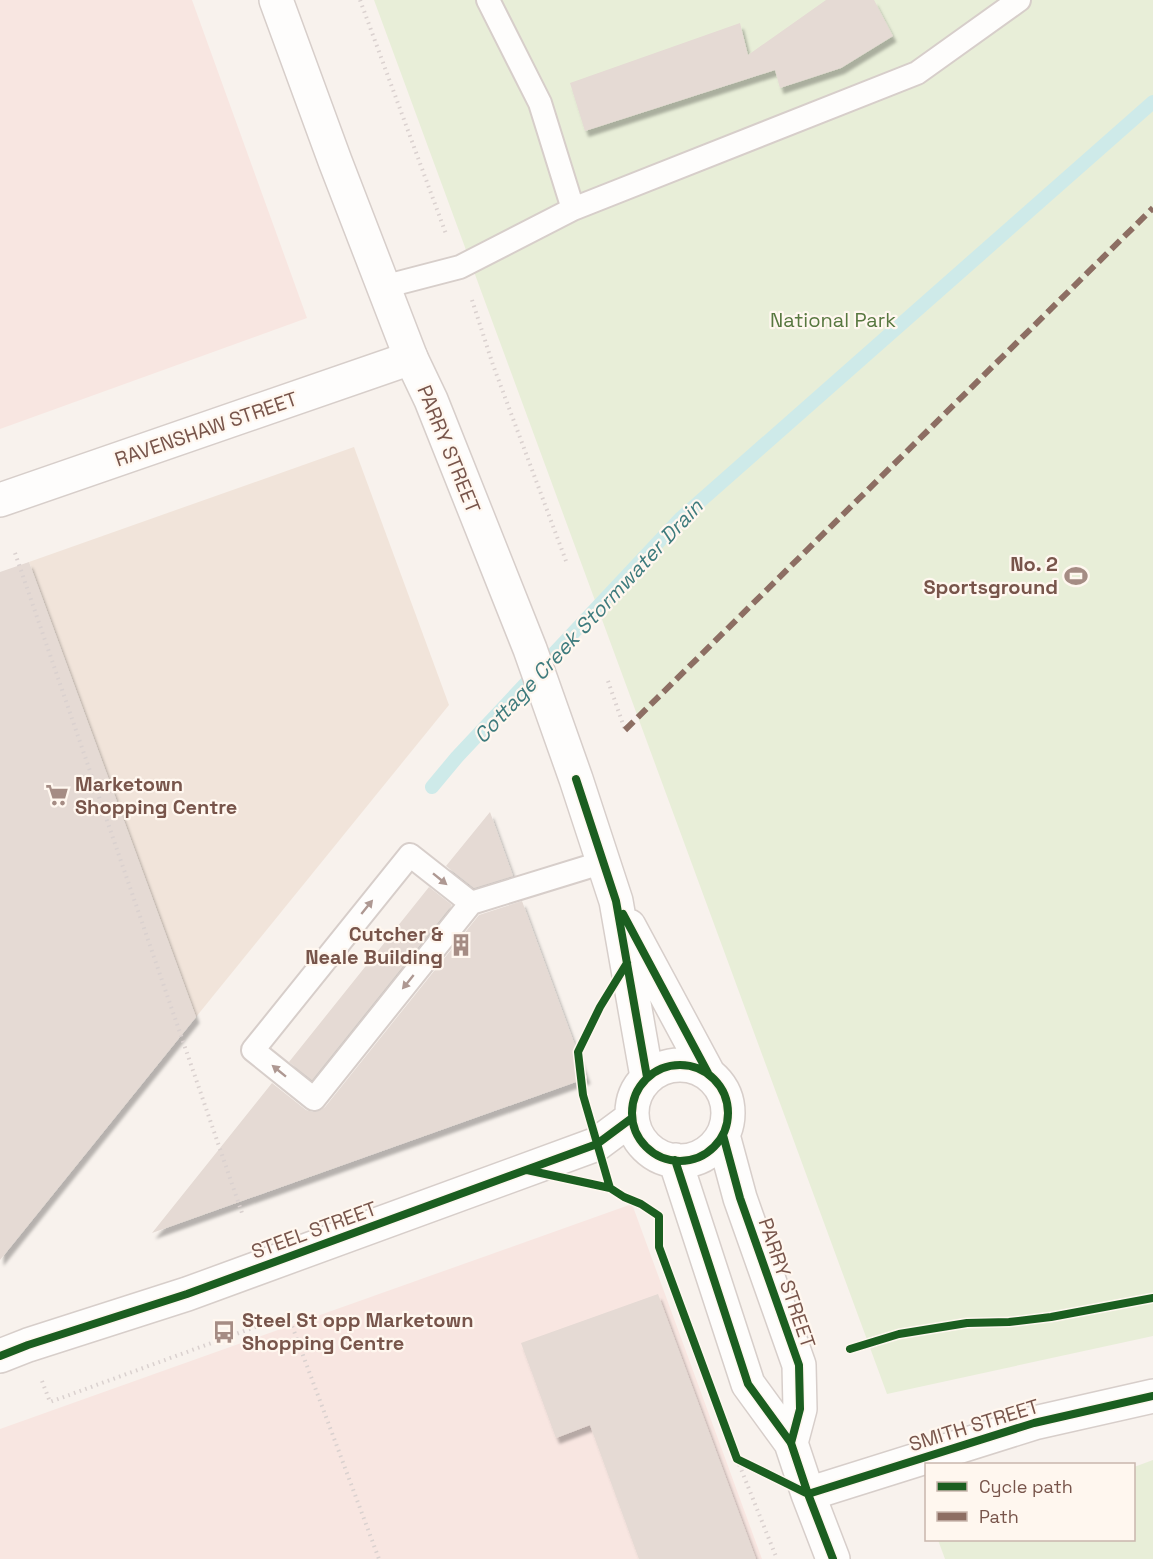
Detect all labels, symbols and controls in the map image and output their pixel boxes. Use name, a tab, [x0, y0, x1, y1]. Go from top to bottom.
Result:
park label: National Park	[770, 307, 896, 333]
street label: PARRY STREET	[412, 381, 487, 517]
street label: RAVENSHAW STREET	[111, 385, 301, 472]
water label: Cottage Creek Stormwater Drain	[468, 492, 709, 749]
place label: No. 2 Sportsground	[923, 551, 1058, 600]
sports icon: No. 2 Sportsground	[1063, 563, 1089, 589]
place label: Marketown Shopping Centre	[75, 771, 237, 820]
supermarket icon: Marketown Shopping Centre	[44, 782, 70, 808]
one-way arrow	[432, 872, 448, 885]
one-way arrow	[361, 900, 373, 915]
place label: Cutcher & Neale Building	[305, 921, 443, 970]
building icon: Cutcher & Neale Building	[448, 932, 474, 958]
one-way arrow	[402, 974, 414, 989]
one-way arrow	[271, 1064, 287, 1077]
street label: STEEL STREET	[248, 1195, 381, 1265]
street label: PARRY STREET	[753, 1215, 821, 1352]
place label: Steel St opp Marketown Shopping Centre	[242, 1307, 474, 1356]
bus stop icon: Steel St opp Marketown Shopping Centre	[211, 1319, 237, 1345]
street label: SMITH STREET	[906, 1393, 1042, 1457]
legend	[925, 1463, 1135, 1541]
text: Cycle path	[979, 1475, 1073, 1498]
text: Path	[979, 1505, 1019, 1528]

